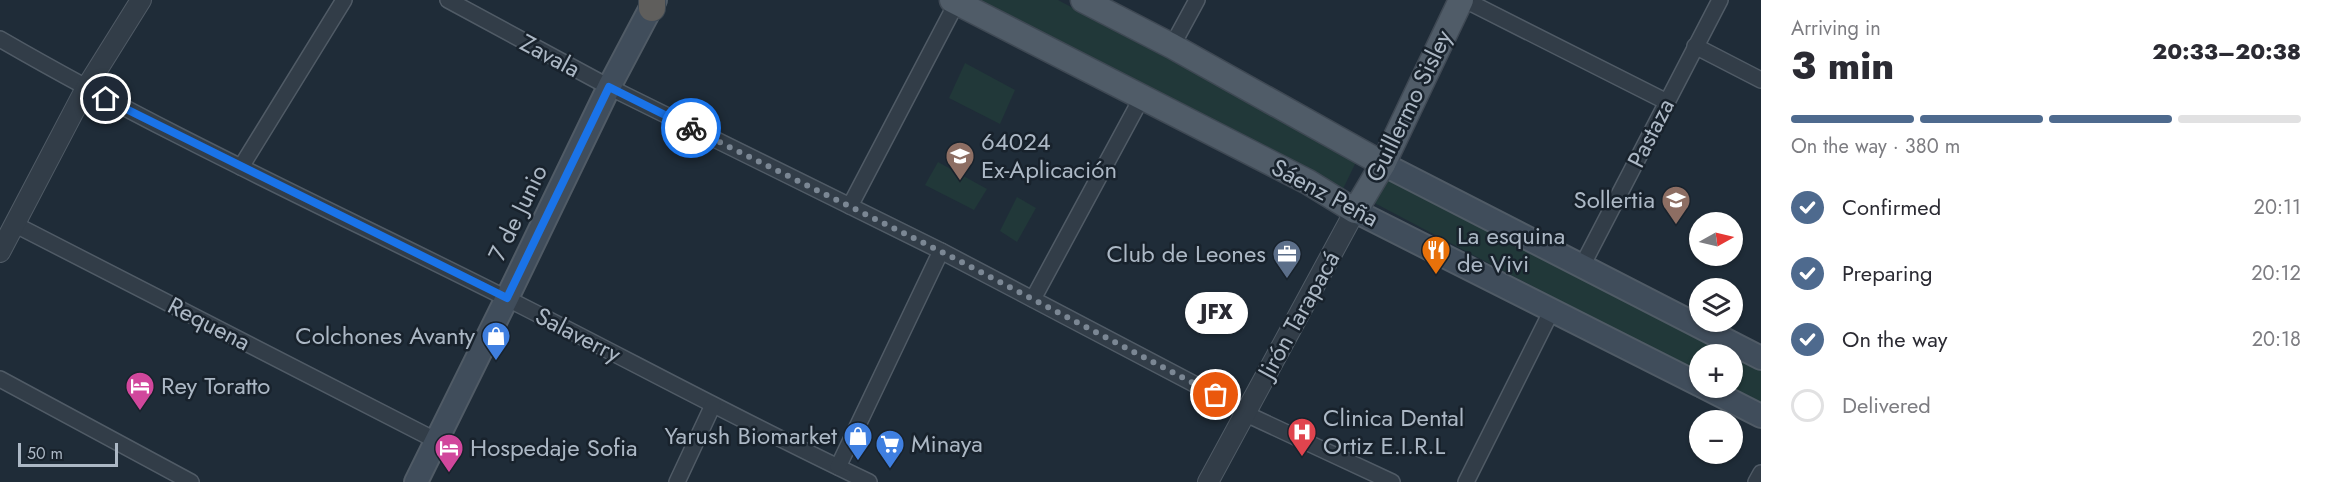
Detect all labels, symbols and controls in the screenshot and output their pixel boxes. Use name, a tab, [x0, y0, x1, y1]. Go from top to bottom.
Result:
text: Arriving in	[1791, 14, 1881, 43]
street label: Guillermo Sisley	[1357, 23, 1461, 188]
street label: Zavala	[514, 25, 587, 86]
text: 20:33–20:38	[2152, 35, 2301, 67]
text: 3 min	[1791, 37, 1894, 94]
pin	[80, 73, 131, 124]
icon: home	[89, 82, 122, 115]
street label: Pastaza	[1618, 92, 1683, 173]
courier	[661, 98, 721, 158]
icon: bike	[675, 112, 708, 145]
place label: 64024 Ex-Aplicación	[981, 124, 1117, 187]
text: On the way · 380 m	[1791, 132, 1960, 161]
school or university icon: 64024 Ex-Aplicación	[944, 140, 976, 182]
street label: Sáenz Peña	[1265, 150, 1385, 235]
street label: 7 de Junio	[479, 159, 556, 267]
place label: Sollertia	[1574, 182, 1655, 217]
school or university icon: Sollertia	[1660, 184, 1692, 226]
icon: check	[1791, 191, 1824, 224]
text: Confirmed	[1842, 191, 1941, 223]
text: 20:11	[2254, 193, 2301, 222]
north arrow	[1689, 212, 1743, 266]
map controls	[1689, 212, 1743, 464]
place label: La esquina de Vivi	[1457, 218, 1565, 281]
restaurant icon: La esquina de Vivi	[1420, 234, 1452, 276]
place label: Club de Leones	[1106, 236, 1266, 271]
office icon: Club de Leones	[1271, 238, 1303, 280]
street label: Jirón Tarapacá	[1248, 245, 1348, 388]
icon: check	[1791, 257, 1824, 290]
text: Preparing	[1842, 257, 1933, 289]
text: 20:12	[2251, 259, 2301, 288]
button: layers	[1689, 278, 1743, 332]
street label: Requena	[162, 288, 257, 359]
callout: JFX	[1184, 293, 1248, 335]
street label: Salaverry	[529, 298, 628, 371]
text: JFX	[1200, 298, 1233, 327]
place label: Colchones Avanty	[295, 318, 475, 353]
shop icon: Colchones Avanty	[480, 320, 512, 362]
icon: check	[1791, 323, 1824, 356]
text: On the way	[1842, 323, 1947, 355]
text: 20:18	[2252, 325, 2301, 354]
button: +	[1689, 344, 1743, 398]
place label: Rey Toratto	[161, 368, 270, 403]
pin	[1190, 369, 1241, 420]
hotel icon: Rey Toratto	[124, 370, 156, 412]
icon: bag	[1199, 378, 1232, 411]
text: Delivered	[1842, 389, 1931, 421]
place label: Clinica Dental Ortiz E.I.R.L	[1323, 400, 1464, 463]
button: −	[1689, 410, 1743, 464]
hospital icon: Clinica Dental Ortiz E.I.R.L	[1286, 416, 1318, 458]
place label: Yarush Biomarket	[665, 418, 837, 453]
shop icon: Yarush Biomarket	[842, 420, 874, 462]
place label: Minaya	[911, 426, 983, 461]
supermarket icon: Minaya	[874, 428, 906, 470]
place label: Hospedaje Sofia	[470, 430, 638, 465]
hotel icon: Hospedaje Sofia	[433, 432, 465, 474]
scale bar	[18, 440, 118, 468]
text: 50 m	[27, 442, 63, 465]

